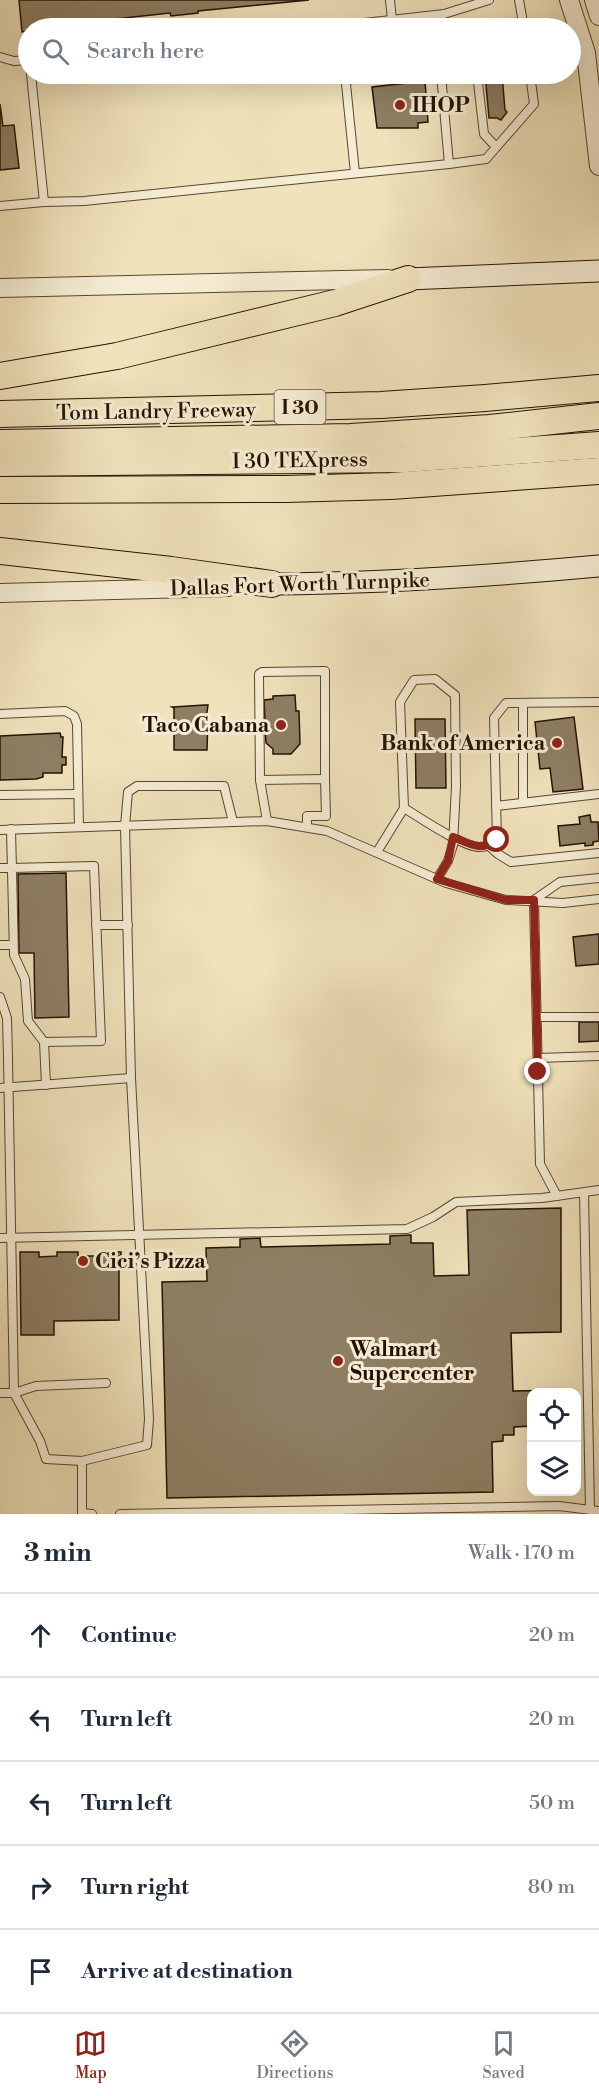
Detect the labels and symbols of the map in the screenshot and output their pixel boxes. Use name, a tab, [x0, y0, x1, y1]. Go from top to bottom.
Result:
place label: IHOP	[412, 93, 470, 119]
marker: IHOP	[393, 98, 407, 112]
road number: I 30	[274, 390, 326, 424]
street label: Tom Landry Freeway	[56, 397, 257, 427]
street label: I 30 TEXpress	[232, 447, 368, 475]
street label: Dallas Fort Worth Turnpike	[170, 567, 430, 603]
place label: Taco Cabana	[142, 713, 270, 739]
marker: Taco Cabana	[274, 718, 288, 732]
place label: Bank of America	[381, 731, 546, 757]
marker: Bank of America	[550, 736, 564, 750]
route start	[483, 826, 509, 852]
route end	[524, 1058, 550, 1084]
place label: Cici’s Pizza	[95, 1249, 206, 1275]
marker: Cici’s Pizza	[76, 1254, 90, 1268]
place label: Walmart Supercenter	[349, 1337, 474, 1387]
marker: Walmart Supercenter	[331, 1354, 345, 1368]

